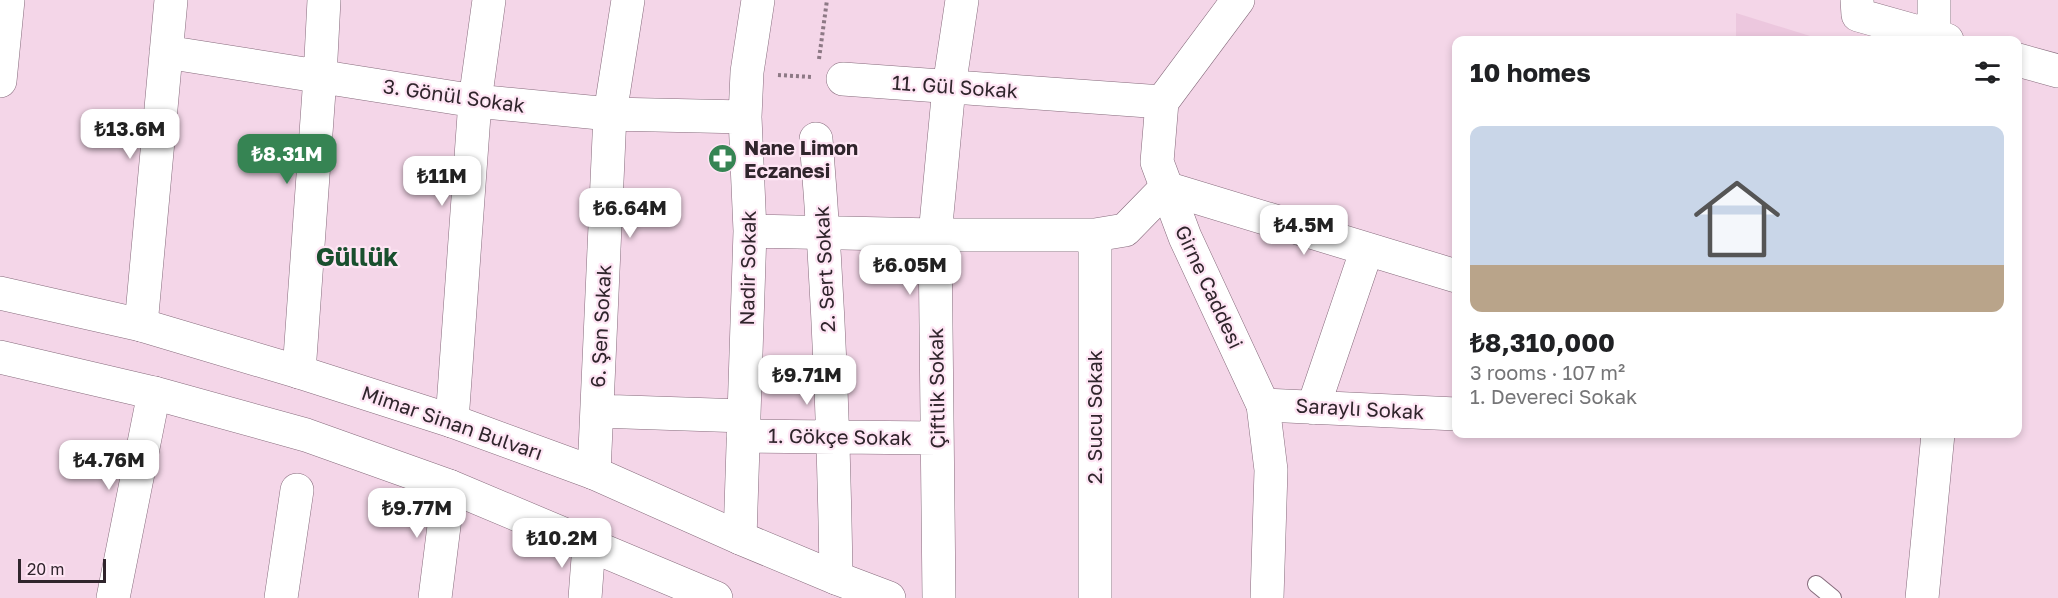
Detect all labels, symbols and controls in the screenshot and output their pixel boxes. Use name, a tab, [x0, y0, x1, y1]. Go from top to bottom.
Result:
icon: filters	[1971, 56, 2004, 89]
text: 10 homes	[1470, 57, 1591, 88]
street label: 11. Gül Sokak	[891, 70, 1019, 102]
street label: 3. Gönül Sokak	[382, 73, 527, 117]
pin: ₺13.6M	[81, 109, 179, 160]
text: ₺13.6M	[95, 116, 165, 140]
pin: ₺8.31M	[238, 134, 336, 185]
place label: Nane Limon Eczanesi	[744, 135, 858, 182]
text: ₺8.31M	[252, 141, 322, 165]
pharmacy icon: Nane Limon Eczanesi	[707, 143, 739, 175]
pin: ₺11M	[406, 156, 478, 207]
text: ₺11M	[417, 163, 467, 187]
icon: home	[1683, 165, 1791, 273]
pin: ₺6.64M	[581, 188, 679, 239]
text: ₺6.64M	[593, 195, 667, 219]
street label: 2. Sert Sokak	[809, 205, 839, 333]
pin: ₺4.5M	[1262, 205, 1346, 256]
street label: Nadir Sokak	[734, 210, 760, 326]
text: ₺4.5M	[1274, 212, 1334, 236]
street label: Girne Caddesi	[1171, 221, 1249, 352]
district label: Güllük	[316, 241, 398, 272]
pin: ₺6.05M	[861, 245, 959, 296]
text: ₺6.05M	[873, 252, 947, 276]
street label: 6. Şen Sokak	[585, 264, 615, 388]
street label: Çiftlik Sokak	[923, 327, 949, 449]
text: ₺8,310,000	[1470, 327, 1615, 358]
street label: 2. Sucu Sokak	[1082, 350, 1106, 484]
pin: ₺9.71M	[758, 355, 856, 406]
text: 3 rooms · 107 m²	[1470, 360, 1625, 384]
text: ₺9.71M	[772, 362, 842, 386]
street label: Mimar Sinan Bulvarı	[359, 380, 546, 464]
text: 1. Devereci Sokak	[1470, 384, 1637, 408]
street label: Saraylı Sokak	[1295, 393, 1425, 423]
street label: 1. Gökçe Sokak	[768, 423, 912, 449]
pin: ₺4.76M	[60, 440, 158, 491]
text: ₺4.76M	[73, 447, 145, 471]
pin: ₺9.77M	[368, 488, 466, 539]
text: ₺9.77M	[382, 495, 452, 519]
pin: ₺10.2M	[513, 518, 611, 569]
text: ₺10.2M	[526, 525, 598, 549]
scale bar	[18, 556, 106, 584]
text: 20 m	[27, 559, 64, 579]

